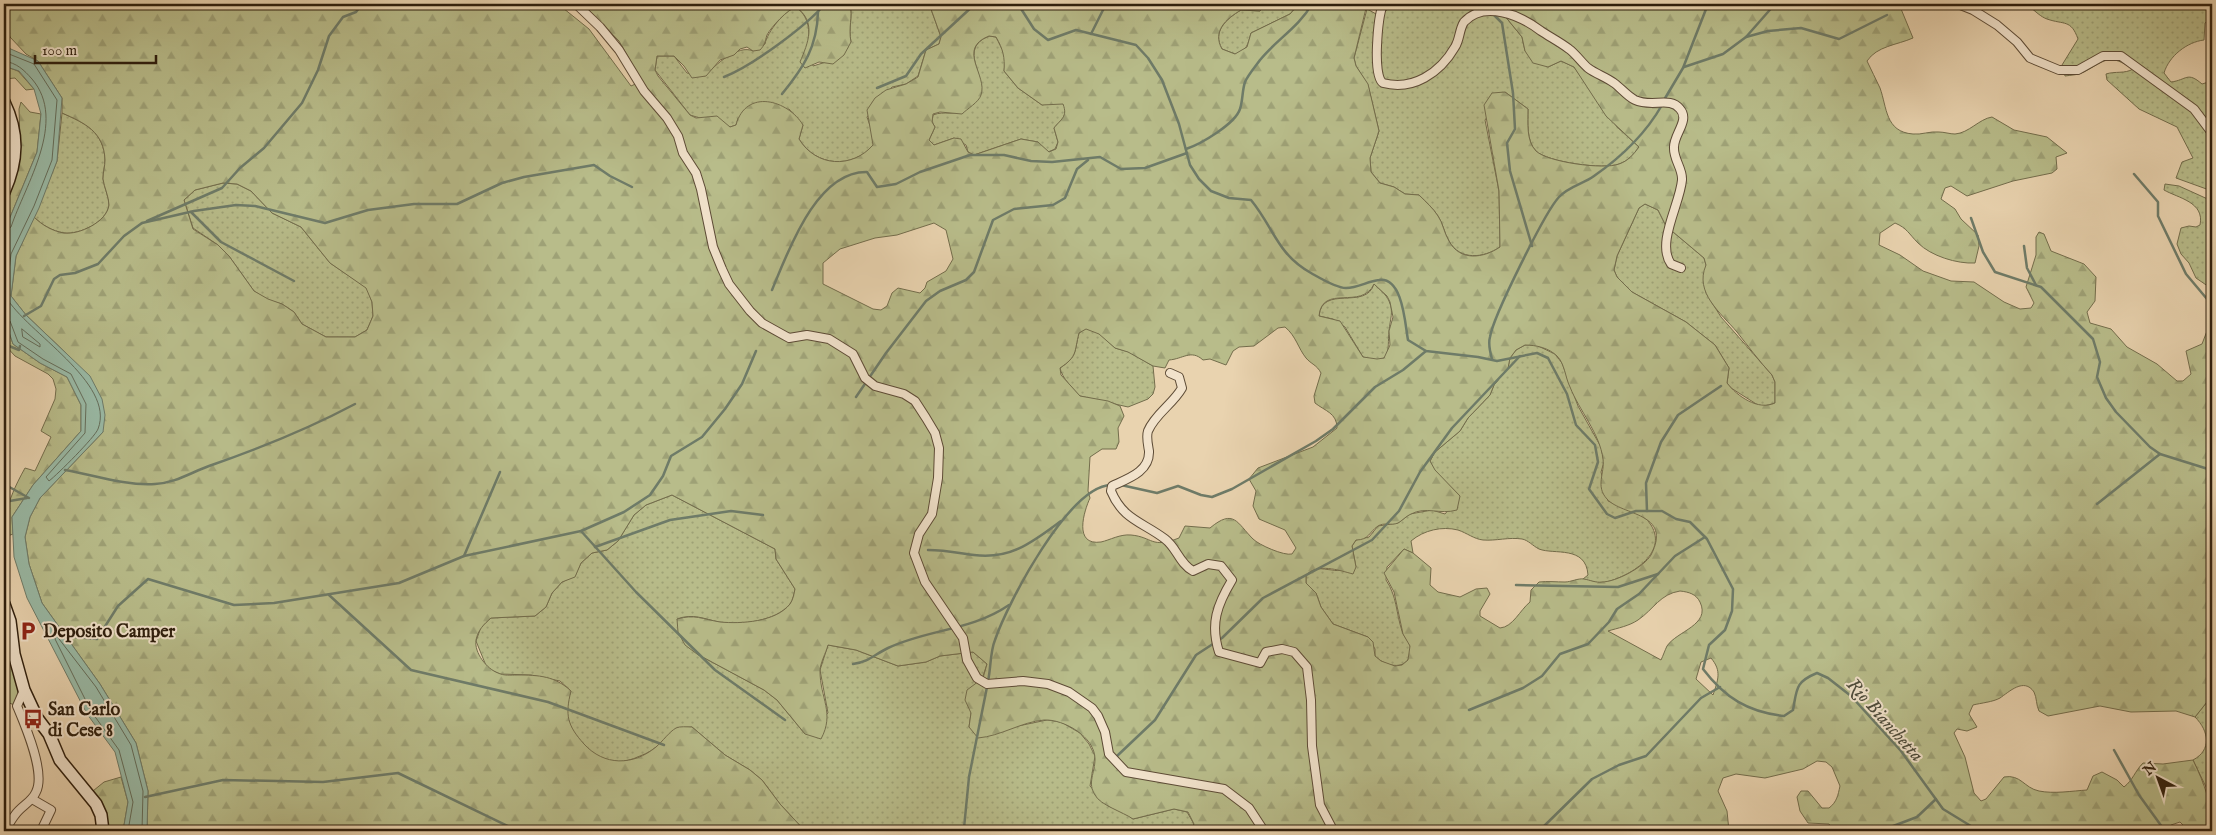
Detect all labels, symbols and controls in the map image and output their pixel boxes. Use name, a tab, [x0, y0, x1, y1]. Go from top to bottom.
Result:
scale bar	[35, 32, 156, 64]
text: 100 m	[42, 41, 78, 60]
parking icon: Deposito Camper	[17, 620, 39, 642]
place label: Deposito Camper	[43, 621, 176, 644]
water label: Rio Bianchetta	[1841, 674, 1928, 767]
place label: San Carlo di Cese 8	[48, 699, 121, 743]
bus stop icon: San Carlo di Cese 8	[22, 708, 44, 730]
north arrow	[2134, 752, 2184, 802]
text: N	[2139, 758, 2161, 780]

